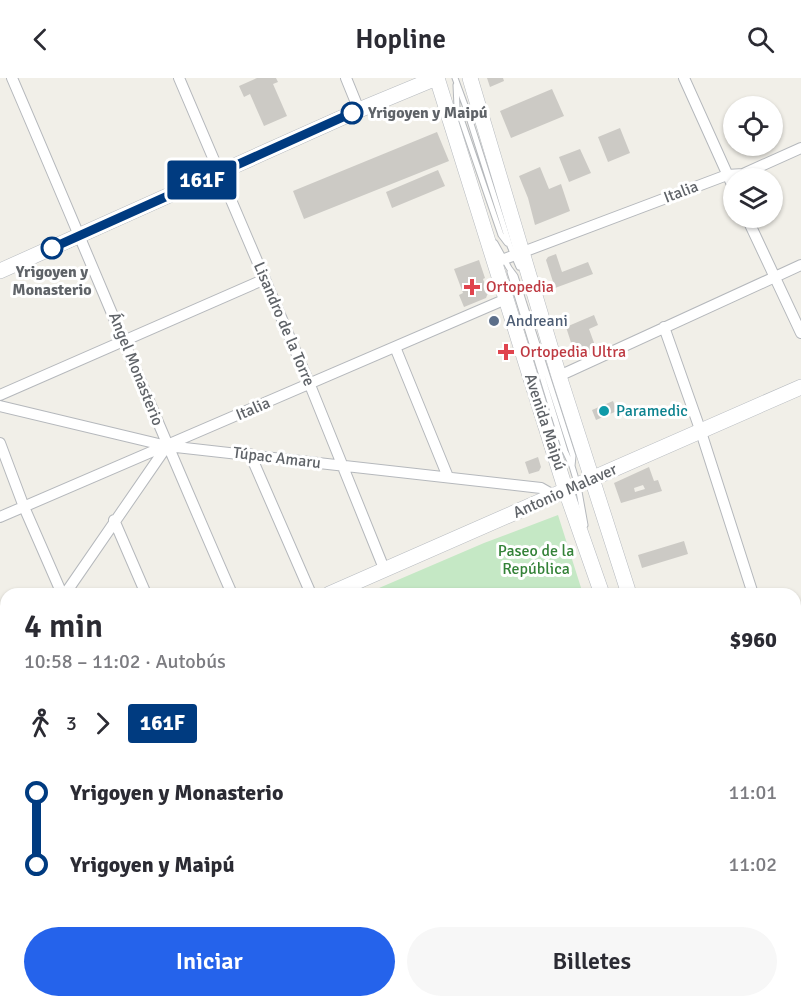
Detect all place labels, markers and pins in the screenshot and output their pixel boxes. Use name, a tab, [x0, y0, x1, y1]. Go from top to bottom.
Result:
marker: Yrigoyen y Maipú	[341, 102, 363, 124]
place label: Yrigoyen y Maipú	[367, 103, 488, 123]
marker: Yrigoyen y Monasterio	[41, 237, 63, 259]
place label: Yrigoyen y Monasterio	[12, 262, 92, 300]
place label: Ortopedia	[486, 277, 554, 297]
marker: Ortopedia	[463, 278, 481, 296]
place label: Andreani	[506, 311, 568, 331]
marker: Andreani	[487, 314, 501, 328]
place label: Ortopedia Ultra	[520, 342, 626, 362]
marker: Ortopedia Ultra	[497, 343, 515, 361]
place label: Paramedic	[616, 401, 688, 421]
marker: Paramedic	[597, 404, 611, 418]

